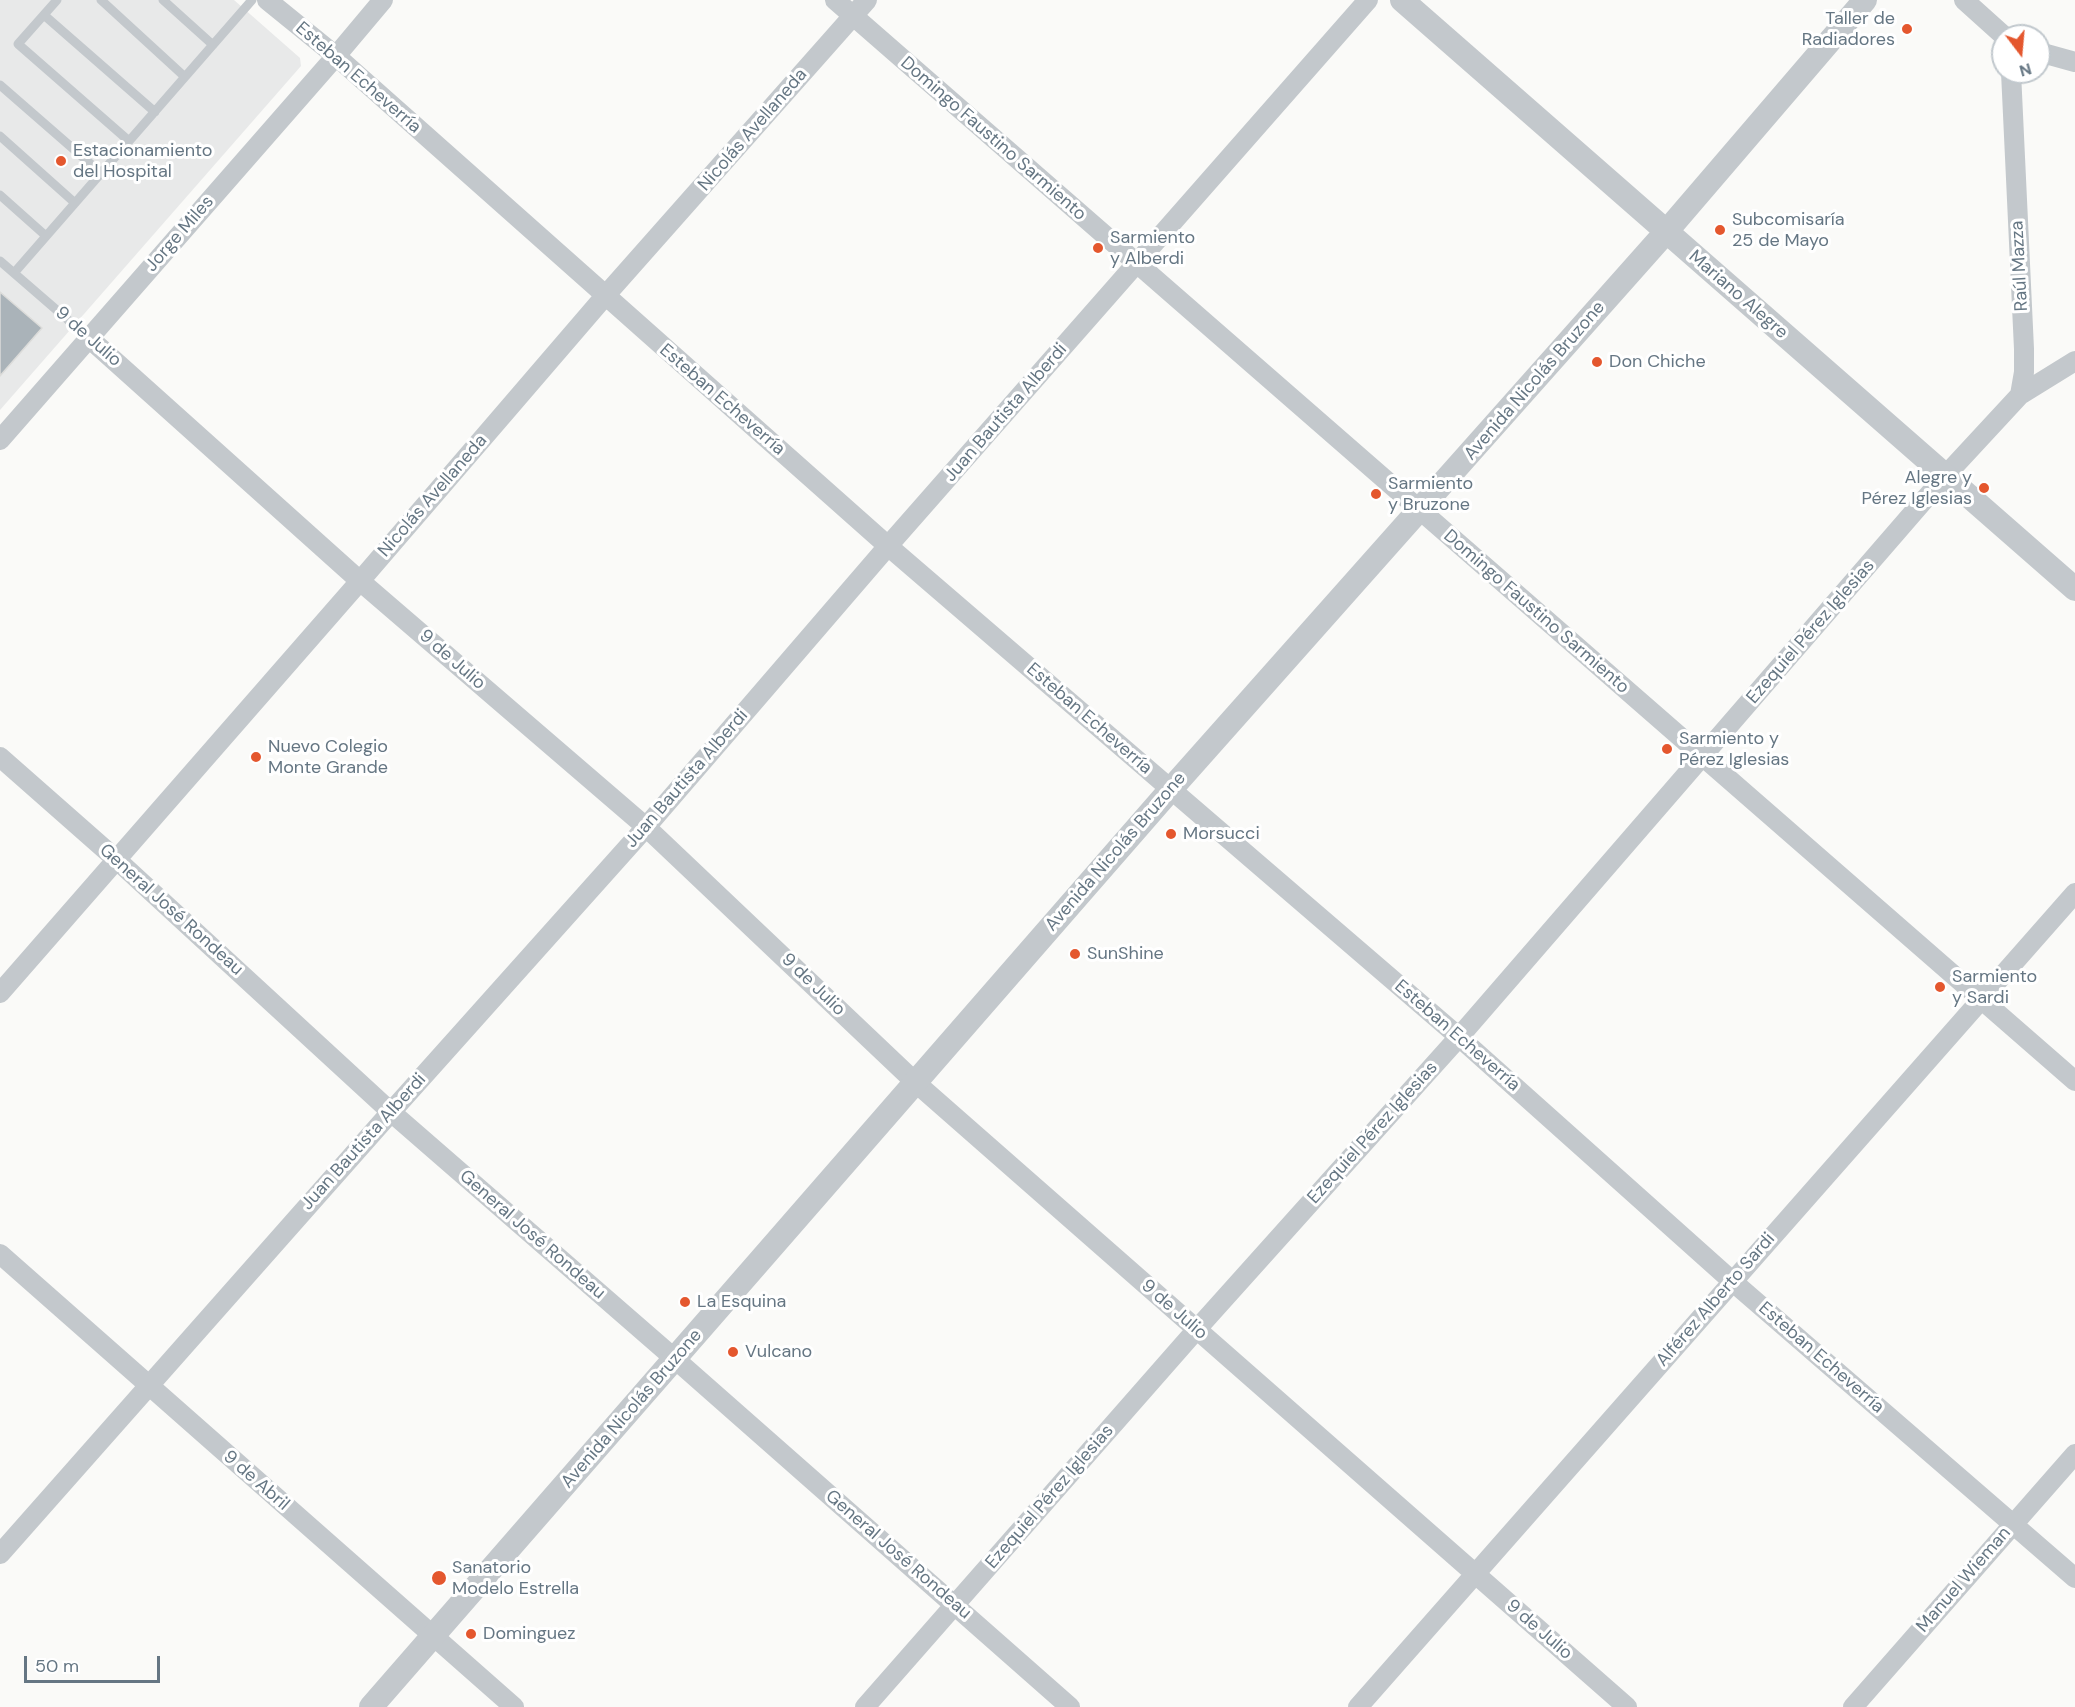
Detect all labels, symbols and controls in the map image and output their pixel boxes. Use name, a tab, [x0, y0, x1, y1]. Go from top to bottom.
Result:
place label: Taller de Radiadores	[1802, 8, 1895, 50]
street label: Esteban Echeverría	[291, 18, 425, 138]
marker: Taller de Radiadores	[1900, 22, 1914, 36]
north arrow	[1991, 24, 2051, 84]
street label: Domingo Faustino Sarmiento	[896, 52, 1090, 226]
text: N	[2017, 58, 2034, 82]
street label: Nicolás Avellaneda	[694, 64, 812, 196]
place label: Estacionamiento del Hospital	[73, 140, 212, 182]
marker: Estacionamiento del Hospital	[54, 154, 68, 168]
street label: Jorge Miles	[141, 192, 219, 276]
place label: Subcomisaría 25 de Mayo	[1732, 209, 1845, 252]
street label: Raúl Mazza	[2007, 220, 2033, 312]
marker: Subcomisaría 25 de Mayo	[1713, 223, 1727, 237]
place label: Sarmiento y Alberdi	[1110, 227, 1195, 270]
marker: Sarmiento y Alberdi	[1091, 241, 1105, 255]
street label: Mariano Alegre	[1684, 246, 1792, 344]
street label: Avenida Nicolás Bruzone	[1460, 297, 1610, 465]
street label: 9 de Julio	[50, 302, 126, 372]
street label: Juan Bautista Alberdi	[940, 339, 1072, 487]
street label: Esteban Echeverría	[655, 340, 789, 460]
place label: Don Chiche	[1609, 351, 1706, 373]
marker: Don Chiche	[1590, 355, 1604, 369]
street label: Nicolás Avellaneda	[374, 430, 492, 562]
place label: Alegre y Pérez Iglesias	[1862, 467, 1972, 510]
place label: Sarmiento y Bruzone	[1388, 473, 1473, 516]
marker: Alegre y Pérez Iglesias	[1977, 481, 1991, 495]
marker: Sarmiento y Bruzone	[1369, 487, 1383, 501]
street label: Domingo Faustino Sarmiento	[1439, 525, 1633, 699]
street label: Ezequiel Pérez Iglesias	[1742, 555, 1880, 709]
street label: 9 de Julio	[414, 625, 490, 695]
street label: Esteban Echeverría	[1022, 659, 1156, 779]
street label: Juan Bautista Alberdi	[621, 705, 753, 853]
place label: Sarmiento y Pérez Iglesias	[1679, 728, 1789, 771]
place label: Nuevo Colegio Monte Grande	[268, 736, 388, 778]
marker: Sarmiento y Pérez Iglesias	[1660, 742, 1674, 756]
marker: Nuevo Colegio Monte Grande	[249, 750, 263, 764]
street label: Avenida Nicolás Bruzone	[1041, 768, 1191, 936]
place label: Morsucci	[1183, 823, 1260, 845]
marker: Morsucci	[1164, 827, 1178, 841]
street label: General José Rondeau	[95, 840, 247, 980]
place label: SunShine	[1087, 943, 1164, 965]
marker: SunShine	[1068, 947, 1082, 961]
street label: 9 de Julio	[776, 949, 850, 1021]
place label: Sarmiento y Sardi	[1952, 966, 2037, 1008]
street label: Esteban Echeverría	[1390, 976, 1524, 1096]
marker: Sarmiento y Sardi	[1933, 980, 1947, 994]
street label: Ezequiel Pérez Iglesias	[1303, 1057, 1443, 1209]
street label: Juan Bautista Alberdi	[297, 1069, 431, 1215]
street label: General José Rondeau	[455, 1166, 609, 1304]
street label: Alférez Alberto Sardi	[1652, 1229, 1780, 1371]
street label: 9 de Julio	[1136, 1275, 1212, 1345]
place label: La Esquina	[697, 1291, 786, 1313]
marker: La Esquina	[678, 1295, 692, 1309]
street label: Esteban Echeverría	[1754, 1298, 1888, 1418]
street label: Avenida Nicolás Bruzone	[557, 1325, 707, 1493]
place label: Vulcano	[745, 1341, 812, 1363]
marker: Vulcano	[726, 1345, 740, 1359]
street label: Ezequiel Pérez Iglesias	[981, 1420, 1119, 1574]
street label: 9 de Abril	[218, 1446, 294, 1516]
street label: General José Rondeau	[821, 1486, 975, 1624]
street label: Manuel Wieman	[1912, 1523, 2016, 1637]
place label: Sanatorio Modelo Estrella	[452, 1557, 579, 1600]
marker: Sanatorio Modelo Estrella	[430, 1569, 448, 1587]
street label: 9 de Julio	[1501, 1595, 1577, 1665]
place label: Dominguez	[483, 1623, 576, 1645]
marker: Dominguez	[464, 1627, 478, 1641]
scale bar	[27, 1644, 164, 1682]
text: 50 m	[35, 1654, 79, 1678]

